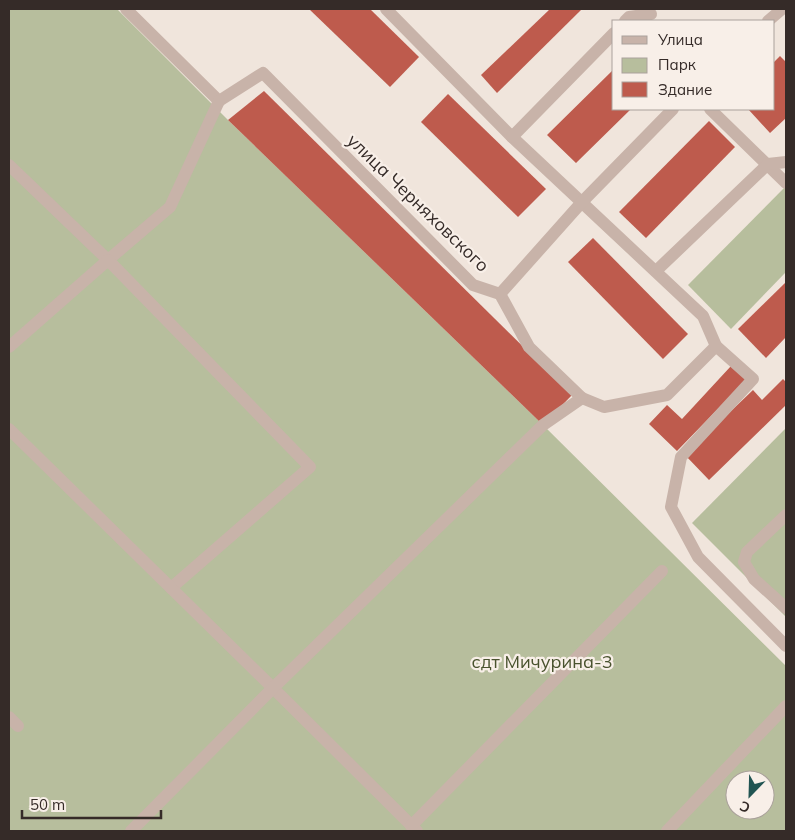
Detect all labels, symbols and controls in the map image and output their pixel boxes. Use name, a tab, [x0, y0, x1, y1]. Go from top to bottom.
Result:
legend	[612, 20, 775, 110]
text: Улица	[657, 30, 703, 49]
text: Парк	[658, 55, 697, 74]
text: Здание	[658, 80, 712, 99]
street label: улица Черняховского	[342, 129, 494, 277]
park label: сдт Мичурина-3	[472, 650, 612, 673]
north arrow	[725, 770, 775, 820]
scale bar	[22, 788, 161, 820]
text: 50 m	[30, 795, 65, 814]
text: С	[737, 797, 753, 817]

